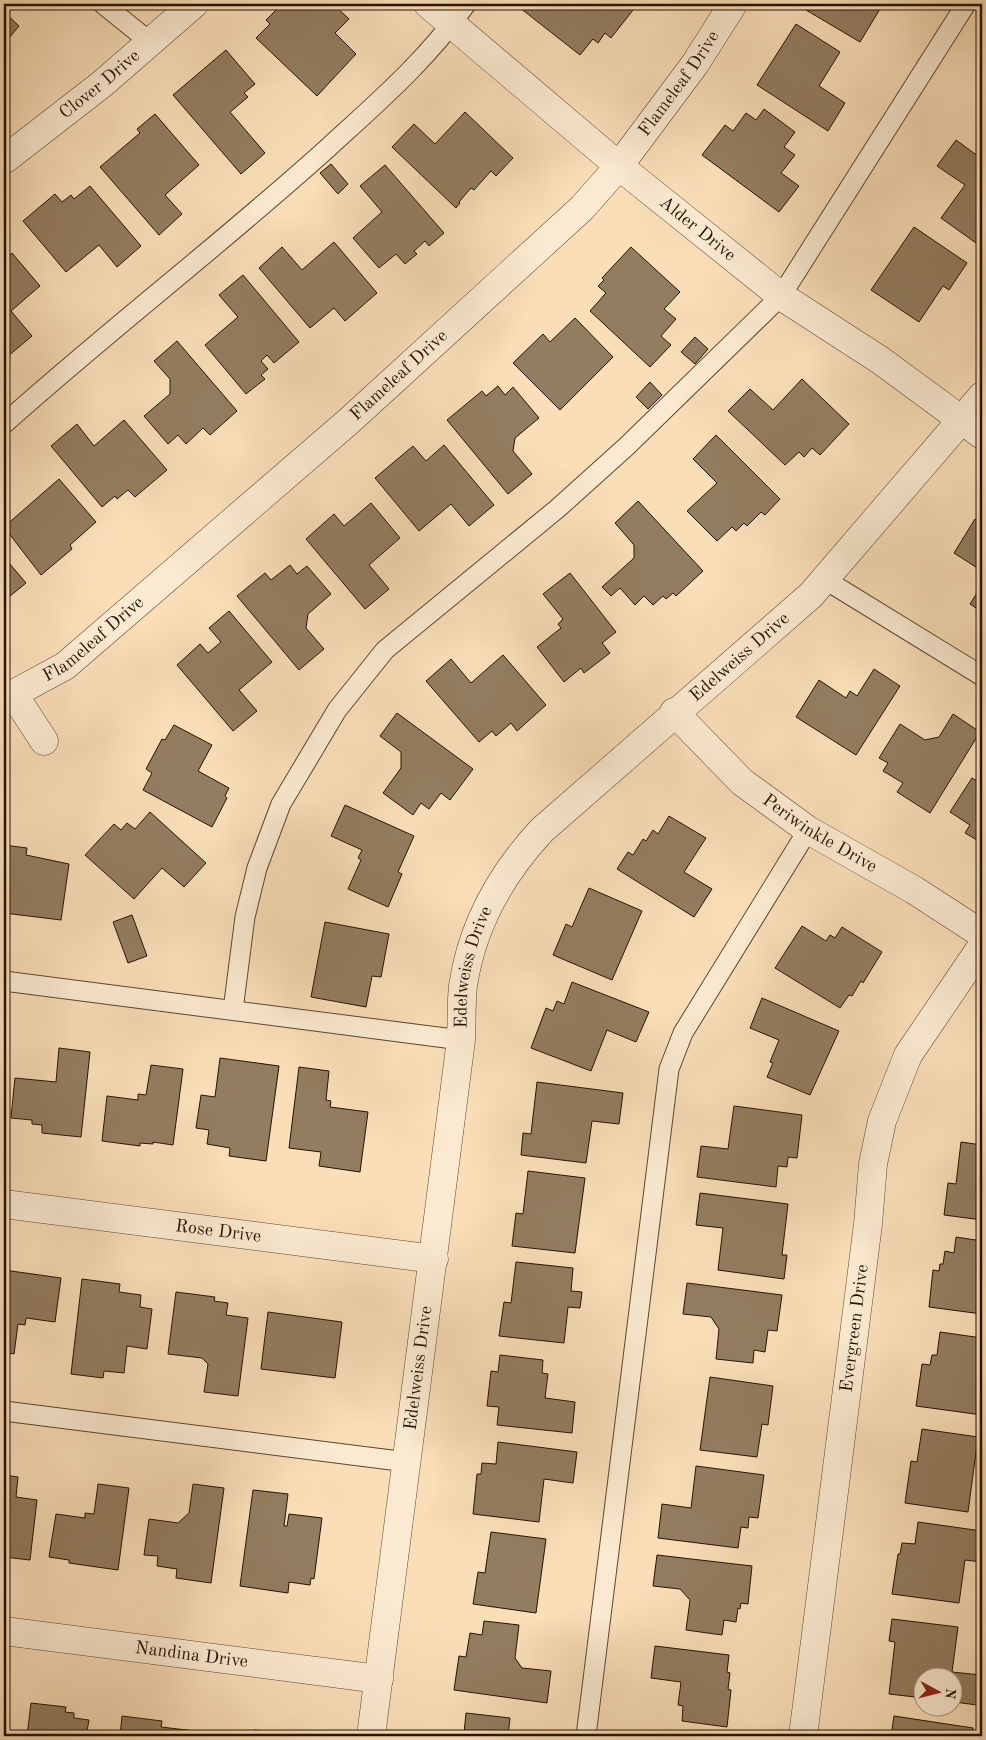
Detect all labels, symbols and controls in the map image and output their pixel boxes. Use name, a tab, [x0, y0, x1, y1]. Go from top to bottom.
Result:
street label: Flameleaf Drive	[635, 28, 722, 140]
street label: Clover Drive	[56, 46, 143, 122]
street label: Alder Drive	[656, 193, 739, 265]
street label: Flameleaf Drive	[347, 327, 451, 424]
street label: Flameleaf Drive	[40, 593, 147, 685]
street label: Edelweiss Drive	[687, 609, 793, 705]
street label: Periwinkle Drive	[759, 791, 880, 876]
street label: Edelweiss Drive	[452, 903, 496, 1029]
street label: Rose Drive	[174, 1217, 262, 1246]
street label: Evergreen Drive	[838, 1263, 872, 1393]
street label: Edelweiss Drive	[402, 1305, 436, 1431]
street label: Nandina Drive	[134, 1639, 249, 1671]
north arrow	[914, 1668, 964, 1718]
text: N	[942, 1687, 958, 1700]

